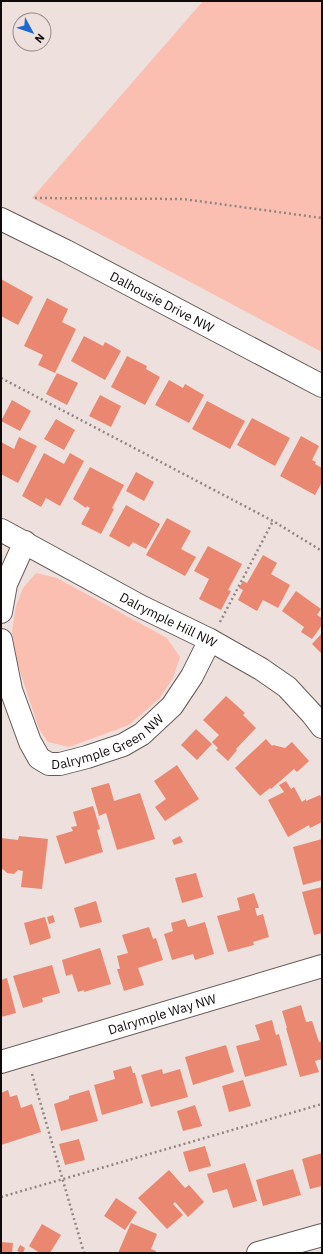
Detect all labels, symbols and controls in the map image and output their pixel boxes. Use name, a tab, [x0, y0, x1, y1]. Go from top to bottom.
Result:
north arrow	[12, 12, 52, 52]
text: N	[32, 31, 48, 46]
street label: Dalhousie Drive NW	[107, 267, 217, 336]
street label: Dalrymple Hill NW	[117, 588, 221, 651]
street label: Dalrymple Green NW	[51, 710, 167, 773]
street label: Dalrymple Way NW	[106, 990, 218, 1038]

